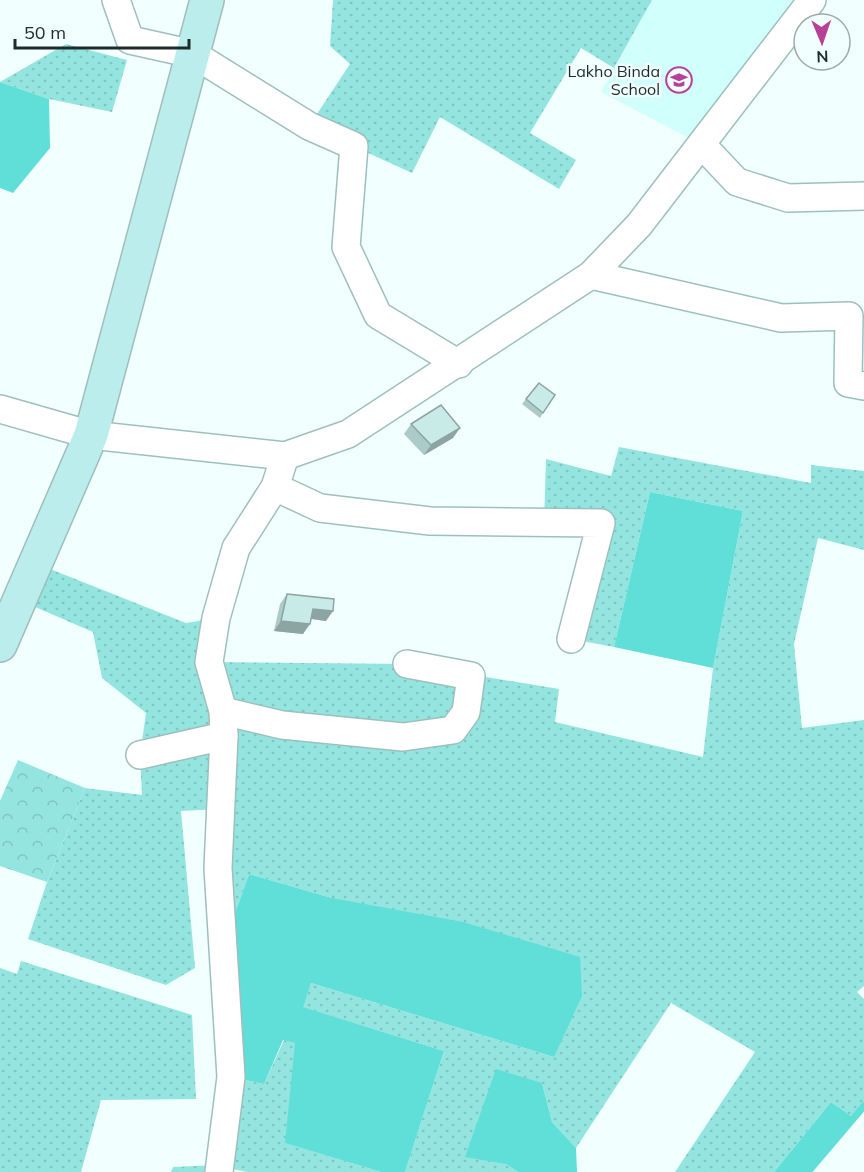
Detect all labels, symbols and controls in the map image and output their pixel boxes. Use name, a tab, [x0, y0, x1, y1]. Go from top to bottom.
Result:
scale bar	[15, 12, 189, 50]
north arrow	[792, 12, 852, 72]
text: 50 m	[24, 21, 66, 44]
text: N	[816, 47, 829, 67]
place label: Lakho Binda School	[567, 61, 660, 99]
school or university icon: Lakho Binda School	[664, 65, 694, 95]

